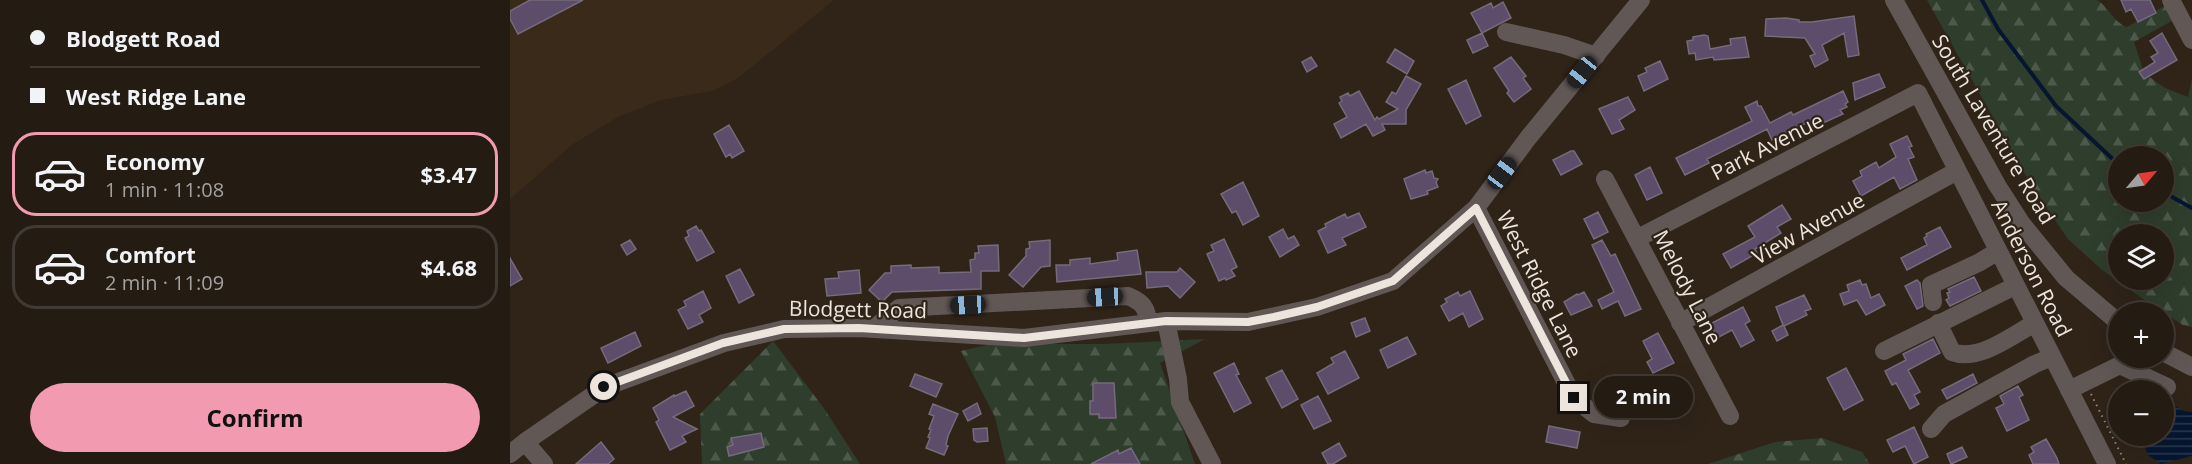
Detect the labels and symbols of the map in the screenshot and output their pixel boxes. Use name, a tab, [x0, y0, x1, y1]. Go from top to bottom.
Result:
street label: South Laventure Road	[1926, 29, 2062, 229]
car	[1564, 52, 1600, 92]
street label: Park Avenue	[1706, 106, 1828, 186]
north arrow	[2108, 146, 2174, 212]
car	[1484, 153, 1520, 193]
street label: View Avenue	[1747, 186, 1869, 270]
street label: Anderson Road	[1985, 195, 2079, 341]
street label: West Ridge Lane	[1491, 206, 1589, 362]
street label: Melody Lane	[1647, 225, 1729, 349]
car	[1087, 287, 1123, 307]
street label: Blodgett Road	[789, 294, 927, 324]
car	[950, 295, 986, 315]
route start	[590, 373, 617, 400]
callout: 2 min	[1595, 377, 1694, 419]
route end	[1560, 384, 1587, 411]

